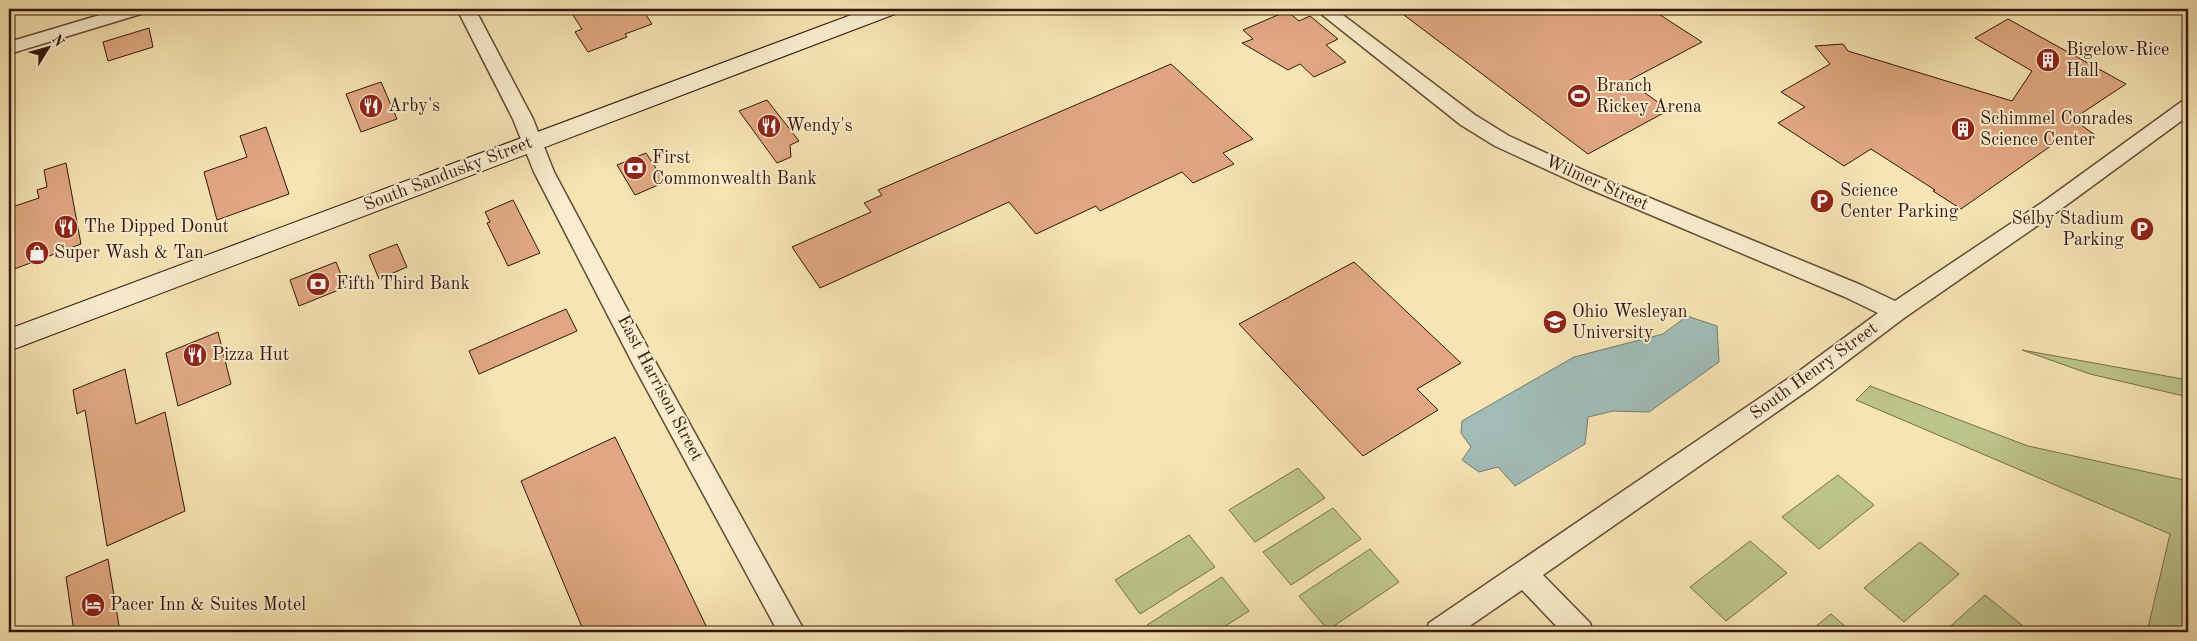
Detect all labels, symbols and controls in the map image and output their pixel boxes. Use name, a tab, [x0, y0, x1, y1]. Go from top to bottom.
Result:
north arrow	[22, 22, 72, 72]
text: N	[49, 32, 67, 50]
place label: Bigelow-Rice Hall	[2066, 41, 2169, 80]
building icon: Bigelow-Rice Hall	[2035, 47, 2061, 73]
place label: Branch Rickey Arena	[1596, 77, 1702, 116]
sports icon: Branch Rickey Arena	[1566, 83, 1592, 109]
restaurant icon: Arby's	[358, 93, 384, 119]
place label: Arby's	[388, 97, 440, 115]
place label: Schimmel Conrades Science Center	[1980, 110, 2133, 149]
restaurant icon: Wendy's	[756, 113, 782, 139]
building icon: Schimmel Conrades Science Center	[1950, 116, 1976, 142]
place label: Wendy's	[786, 117, 853, 135]
street label: South Sandusky Street	[361, 134, 535, 214]
place label: First Commonwealth Bank	[652, 149, 817, 188]
street label: Wilmer Street	[1543, 152, 1651, 214]
bank icon: First Commonwealth Bank	[622, 155, 648, 181]
place label: Science Center Parking	[1840, 182, 1959, 221]
parking icon: Science Center Parking	[1809, 188, 1835, 214]
place label: Selby Stadium Parking	[2011, 210, 2124, 249]
restaurant icon: The Dipped Donut	[53, 214, 79, 240]
parking icon: Selby Stadium Parking	[2129, 216, 2155, 242]
place label: The Dipped Donut	[84, 218, 229, 236]
shop icon: Super Wash & Tan	[24, 240, 50, 266]
place label: Super Wash & Tan	[54, 244, 204, 262]
bank icon: Fifth Third Bank	[305, 271, 331, 297]
place label: Fifth Third Bank	[336, 275, 470, 293]
place label: Ohio Wesleyan University	[1572, 303, 1688, 342]
school or university icon: Ohio Wesleyan University	[1542, 309, 1568, 335]
street label: East Harrison Street	[614, 312, 706, 464]
street label: South Henry Street	[1747, 319, 1881, 423]
restaurant icon: Pizza Hut	[182, 342, 208, 368]
place label: Pizza Hut	[212, 346, 289, 364]
hotel icon: Pacer Inn & Suites Motel	[80, 592, 106, 618]
place label: Pacer Inn & Suites Motel	[110, 596, 306, 614]

